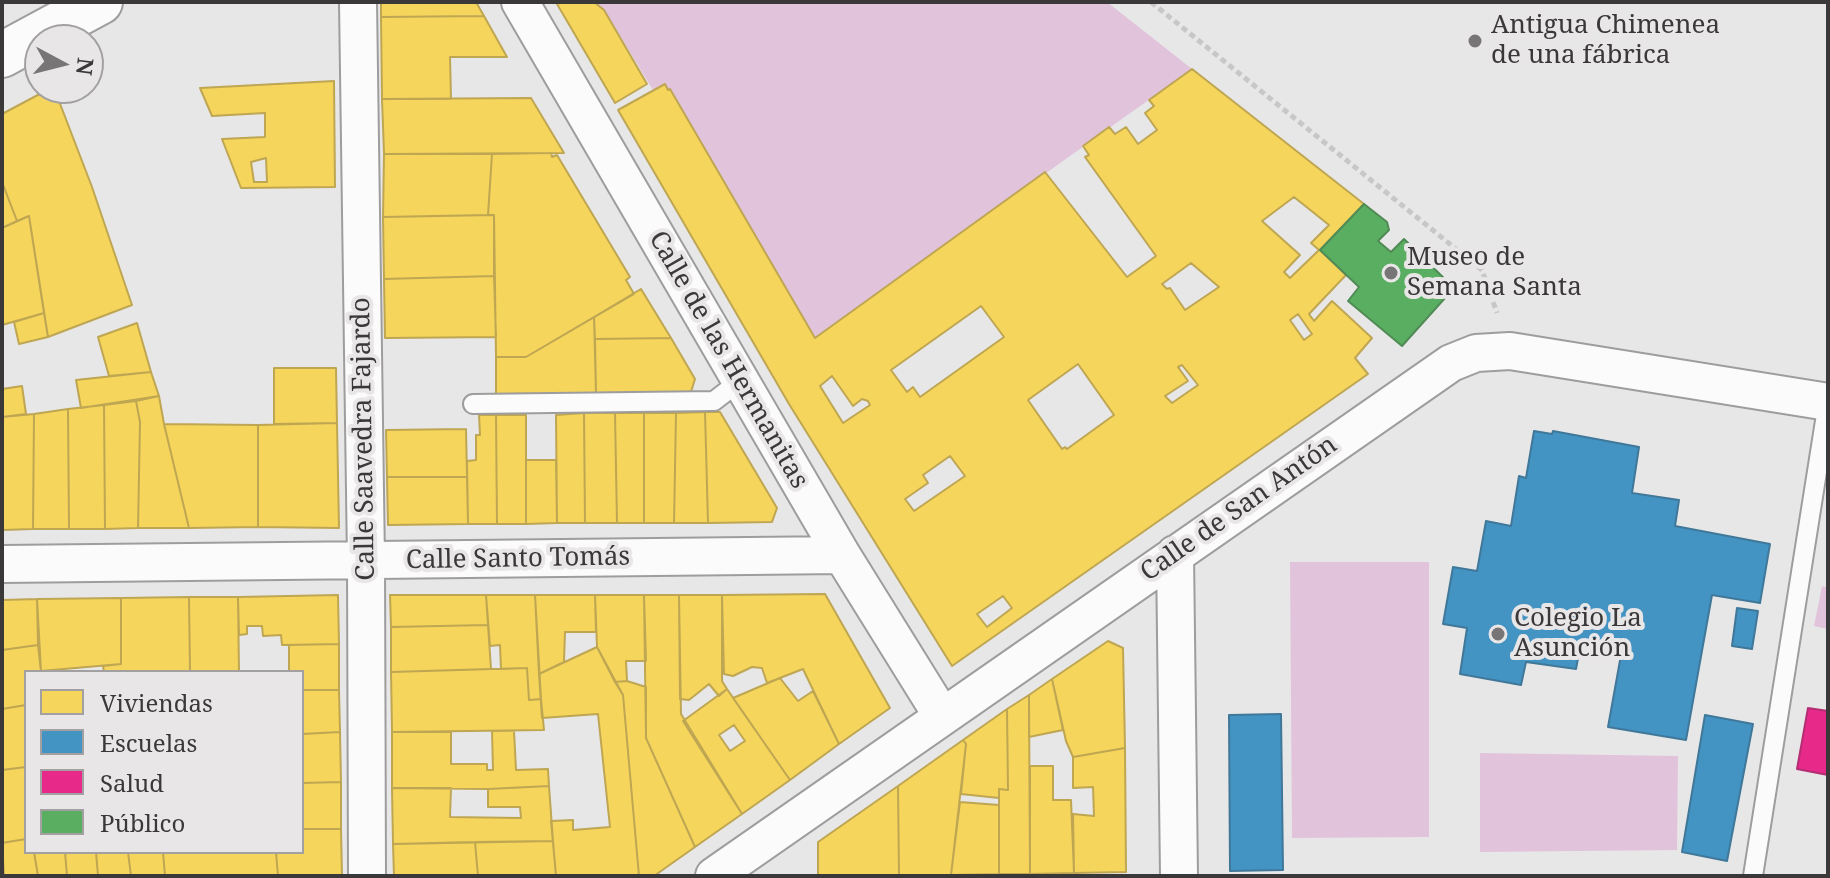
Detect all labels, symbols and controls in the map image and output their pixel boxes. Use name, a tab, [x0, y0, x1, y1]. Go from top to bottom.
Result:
place label: Antigua Chimenea de una fábrica	[1491, 10, 1720, 72]
north arrow	[24, 24, 104, 104]
marker: Antigua Chimenea de una fábrica	[1466, 32, 1484, 50]
text: N	[70, 56, 102, 77]
street label: Calle de las Hermanitas	[642, 226, 814, 494]
place label: Museo de Semana Santa	[1407, 242, 1582, 304]
marker: Museo de Semana Santa	[1382, 264, 1400, 282]
street label: Calle Saavedra Fajardo	[346, 297, 382, 581]
street label: Calle de San Antón	[1135, 430, 1343, 588]
street label: Calle Santo Tomás	[406, 541, 630, 577]
place label: Colegio La Asunción	[1514, 603, 1642, 664]
marker: Colegio La Asunción	[1489, 625, 1507, 643]
legend	[24, 670, 304, 854]
text: Viviendas	[100, 686, 213, 719]
text: Escuelas	[100, 726, 197, 759]
text: Salud	[100, 766, 164, 799]
text: Público	[100, 806, 185, 839]

